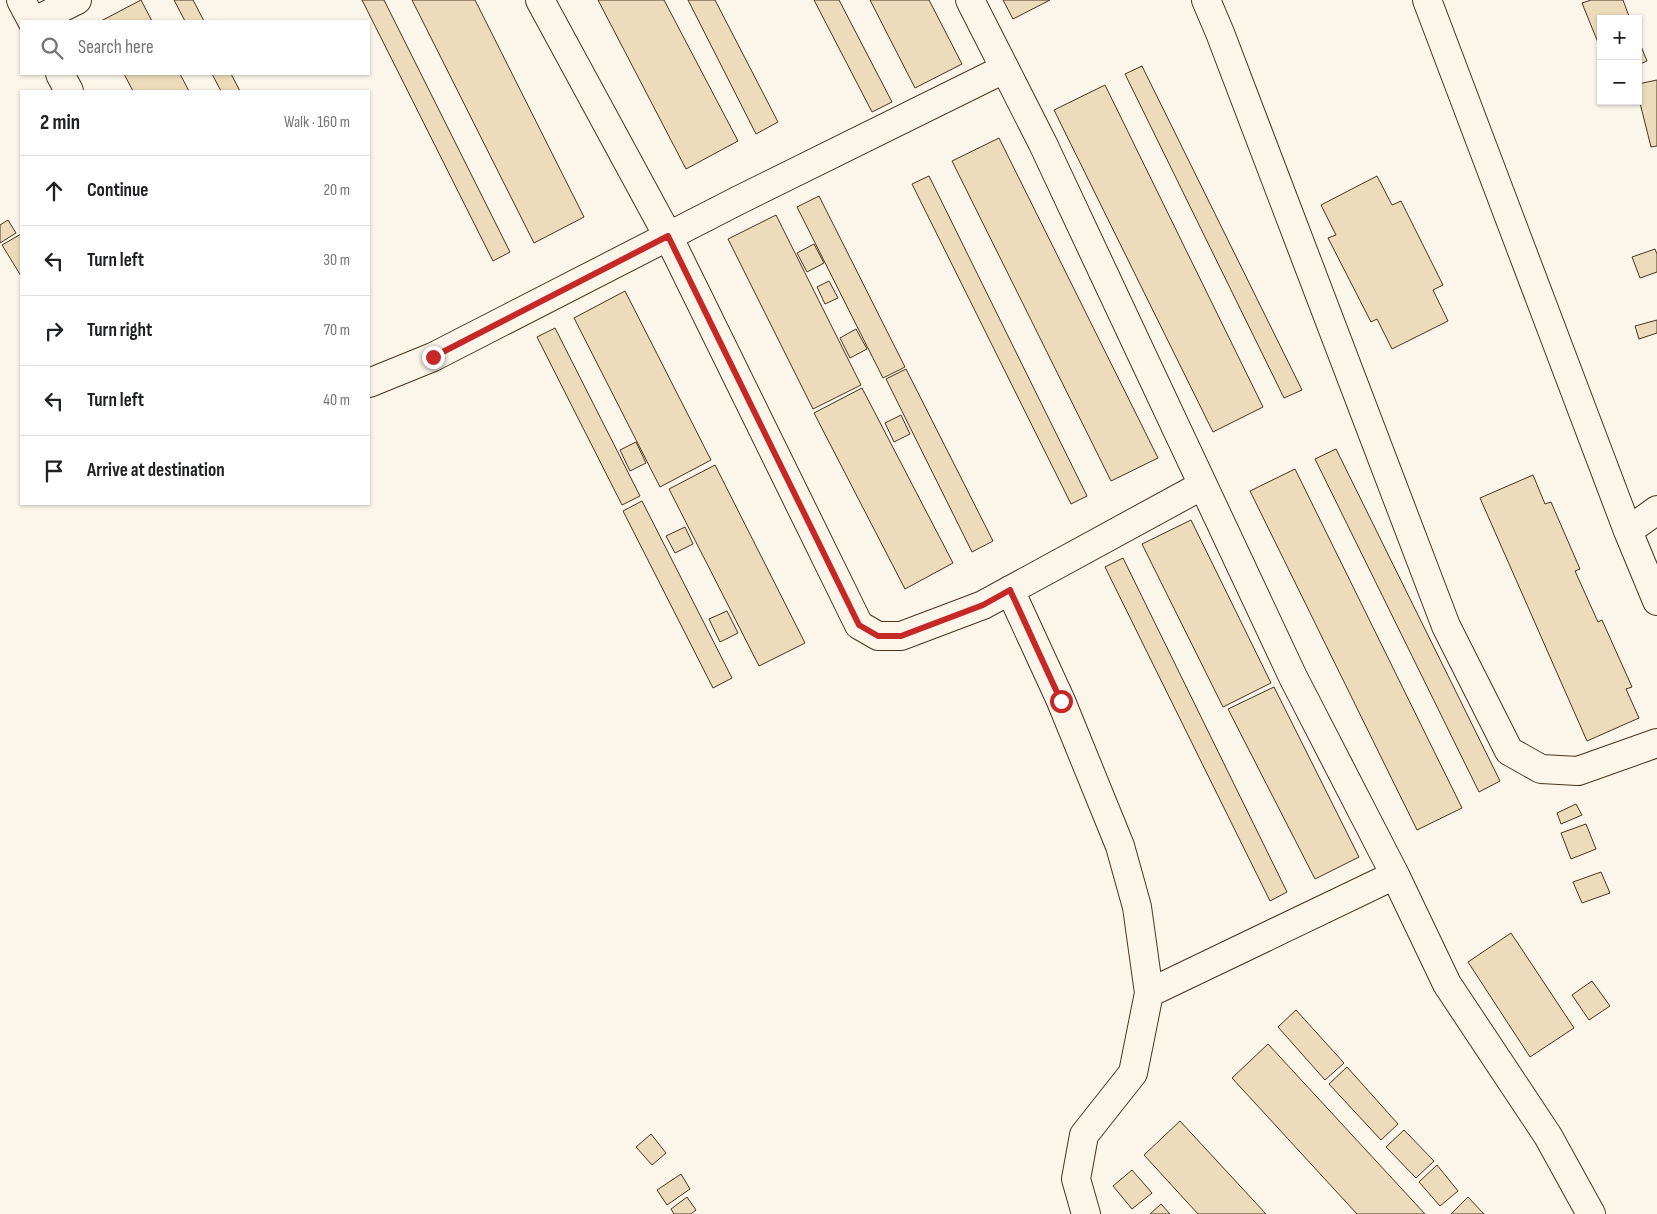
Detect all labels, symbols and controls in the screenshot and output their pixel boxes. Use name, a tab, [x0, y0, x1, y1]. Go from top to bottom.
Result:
map controls	[1597, 15, 1642, 105]
button: +	[1597, 15, 1642, 60]
search box	[20, 20, 370, 75]
icon: search	[38, 34, 66, 62]
text: Search here	[78, 36, 154, 59]
button: −	[1597, 60, 1642, 105]
text: 2 min	[40, 110, 80, 135]
text: Walk · 160 m	[284, 113, 350, 132]
icon: ahead	[40, 177, 68, 205]
text: Continue	[87, 179, 148, 202]
text: 20 m	[323, 181, 350, 200]
icon: left	[40, 247, 68, 275]
text: Turn left	[87, 249, 144, 272]
text: 30 m	[323, 251, 350, 270]
icon: right	[40, 317, 68, 345]
text: Turn right	[87, 319, 152, 342]
text: 70 m	[324, 321, 350, 340]
route end	[422, 346, 445, 369]
icon: left	[40, 387, 68, 415]
text: Turn left	[87, 389, 144, 412]
text: 40 m	[323, 391, 350, 410]
icon: arrive	[40, 457, 68, 485]
text: Arrive at destination	[87, 459, 225, 482]
route start	[1050, 690, 1073, 713]

